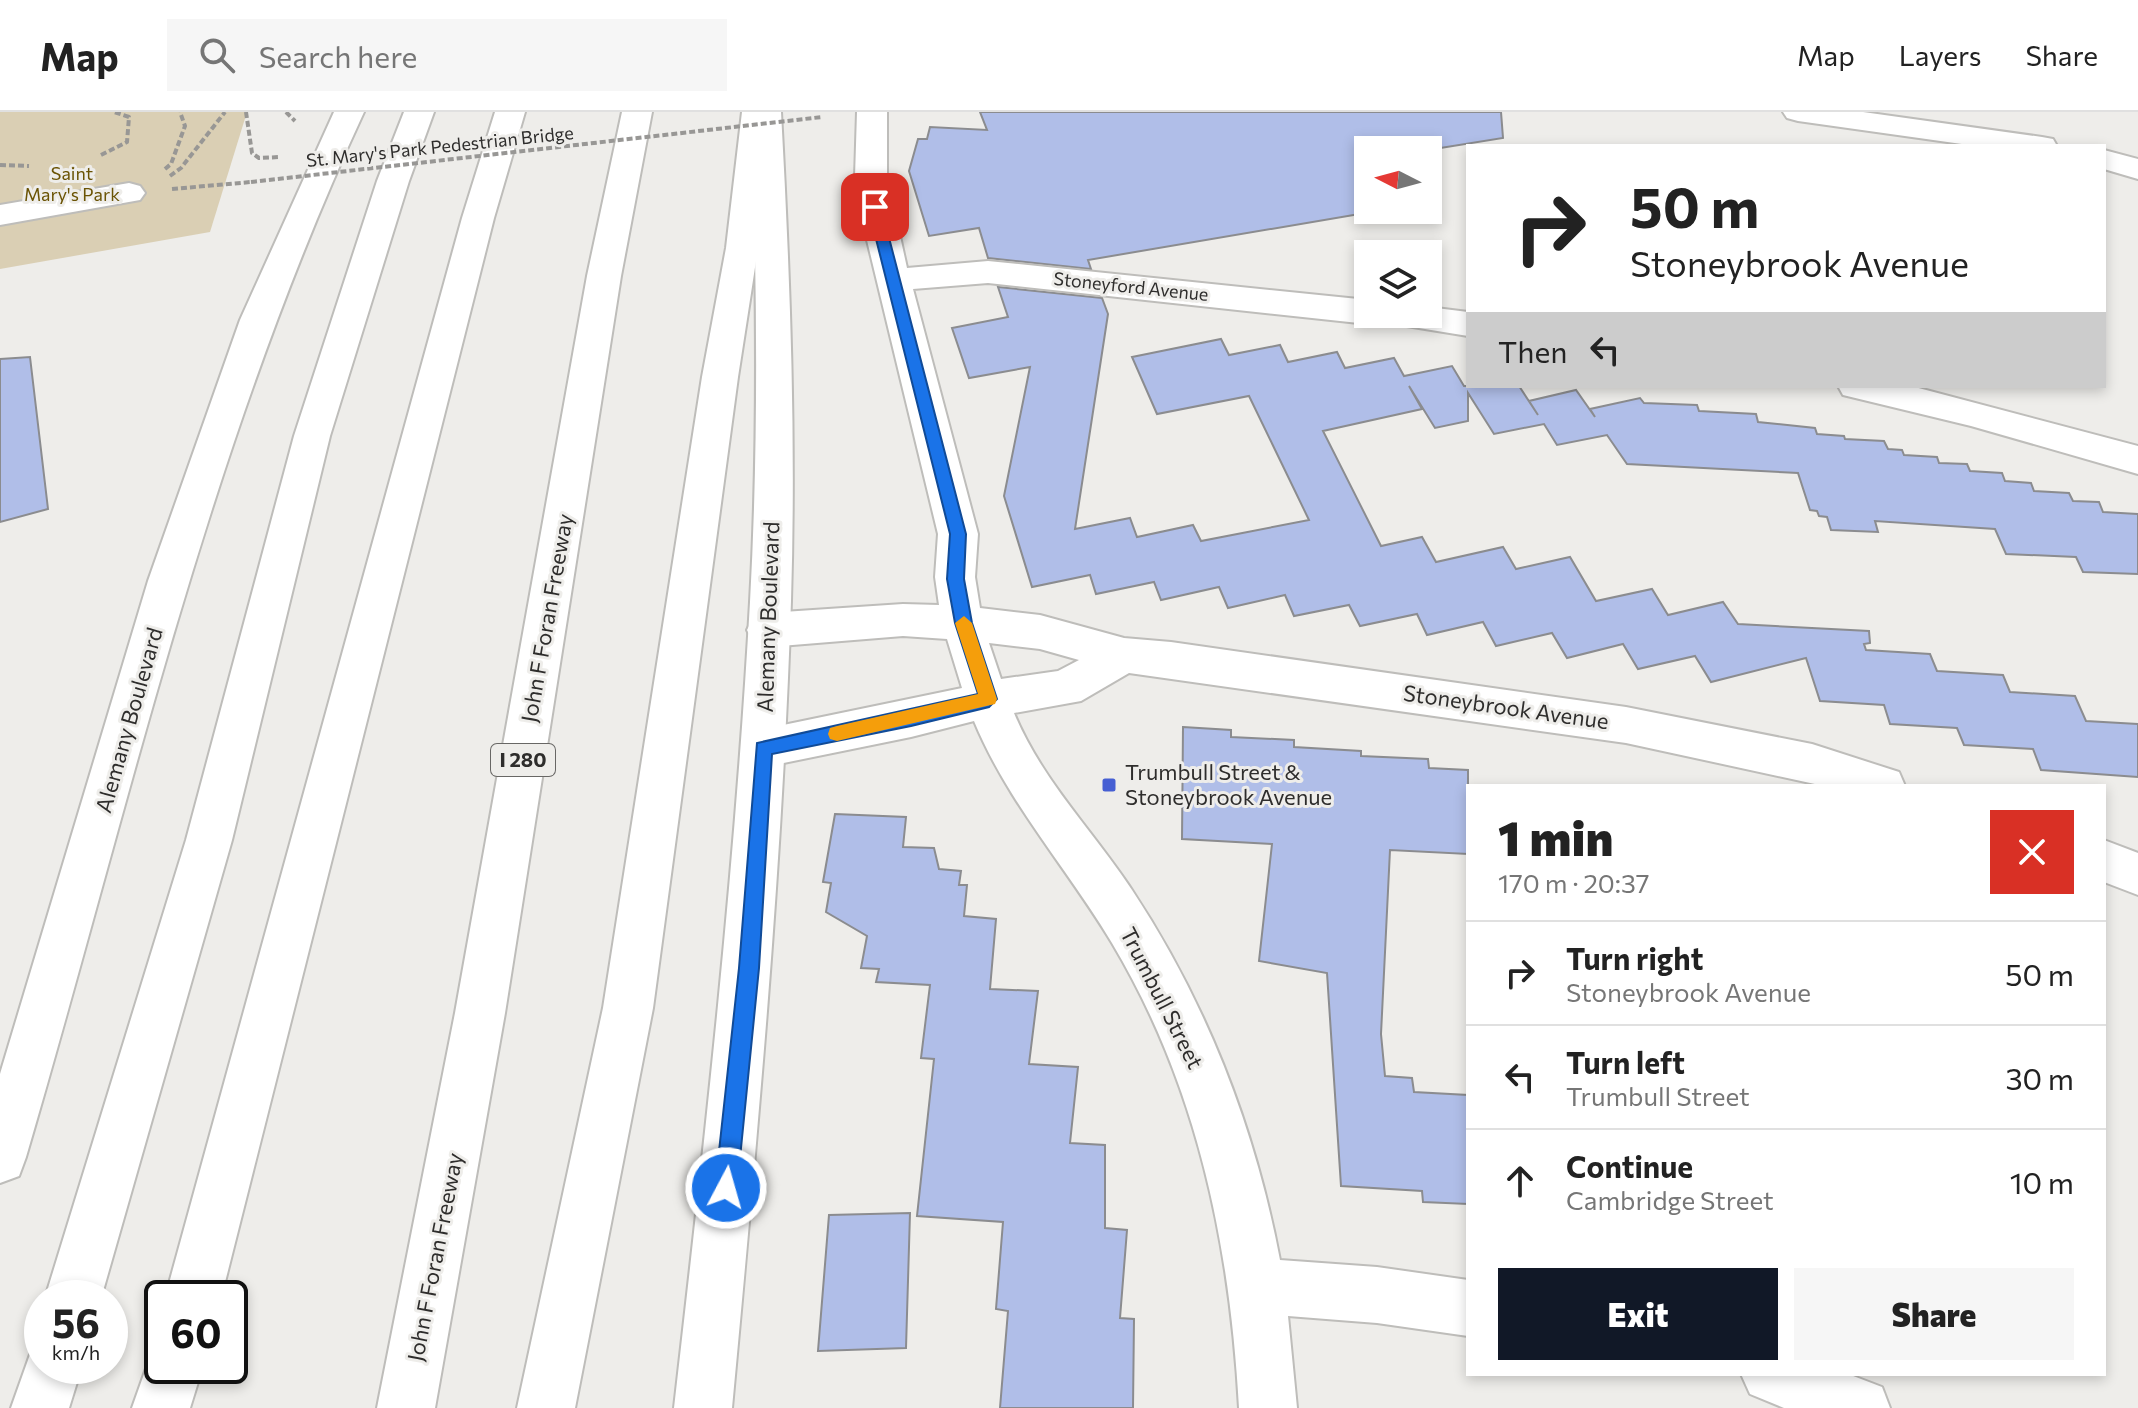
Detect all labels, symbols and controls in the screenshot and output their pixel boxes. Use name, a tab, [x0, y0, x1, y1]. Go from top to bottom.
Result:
search box	[167, 19, 727, 91]
text: Map	[40, 32, 119, 79]
icon: search	[195, 33, 239, 77]
text: Search here	[259, 37, 417, 74]
text: Map	[1797, 38, 1855, 72]
text: Layers	[1899, 38, 1981, 72]
text: Share	[2025, 38, 2098, 72]
street label: St. Mary's Park Pedestrian Bridge	[305, 121, 575, 171]
north arrow	[1354, 136, 1442, 224]
map controls	[1354, 136, 1442, 328]
park label: Saint Mary's Park	[24, 162, 120, 205]
text: 50 m	[1630, 171, 1759, 240]
pin	[841, 173, 909, 241]
icon: right	[1498, 176, 1602, 280]
icon: arrive	[853, 185, 897, 229]
button: layers	[1354, 240, 1442, 328]
text: Stoneybrook Avenue	[1630, 240, 1969, 284]
street label: Stoneyford Avenue	[1053, 267, 1210, 305]
icon: left	[1583, 328, 1627, 372]
text: Then	[1498, 332, 1567, 369]
street label: John F Foran Freeway	[515, 511, 578, 724]
street label: Alemany Boulevard	[751, 521, 784, 713]
street label: Alemany Boulevard	[89, 624, 168, 816]
street label: Stoneybrook Avenue	[1402, 679, 1611, 734]
road number: I 280	[491, 744, 555, 776]
place label: Trumbull Street & Stoneybrook Avenue	[1125, 758, 1332, 810]
marker: Trumbull Street & Stoneybrook Avenue	[1100, 776, 1118, 794]
text: 1 min	[1498, 807, 1613, 866]
button: close	[1990, 810, 2074, 894]
text: 170 m · 20:37	[1498, 867, 1649, 898]
street label: Trumbull Street	[1115, 922, 1210, 1073]
text: Turn right	[1566, 939, 1703, 976]
icon: right	[1498, 951, 1542, 995]
text: 50 m	[2005, 955, 2074, 992]
text: Stoneybrook Avenue	[1566, 976, 1811, 1007]
text: Turn left	[1566, 1043, 1685, 1080]
icon: left	[1498, 1055, 1542, 1099]
text: 30 m	[2005, 1059, 2074, 1096]
text: Trumbull Street	[1566, 1080, 1750, 1111]
position arrow	[684, 1146, 768, 1230]
text: Continue	[1566, 1147, 1693, 1184]
street label: John F Foran Freeway	[401, 1150, 468, 1363]
icon: ahead	[1498, 1159, 1542, 1203]
text: 10 m	[2010, 1163, 2074, 1200]
text: Cambridge Street	[1566, 1184, 1774, 1215]
button: Exit	[1498, 1268, 1778, 1360]
button: Share	[1794, 1268, 2074, 1360]
speed limit sign: 60	[144, 1280, 248, 1384]
text: 56	[52, 1297, 100, 1346]
text: km/h	[52, 1340, 100, 1364]

